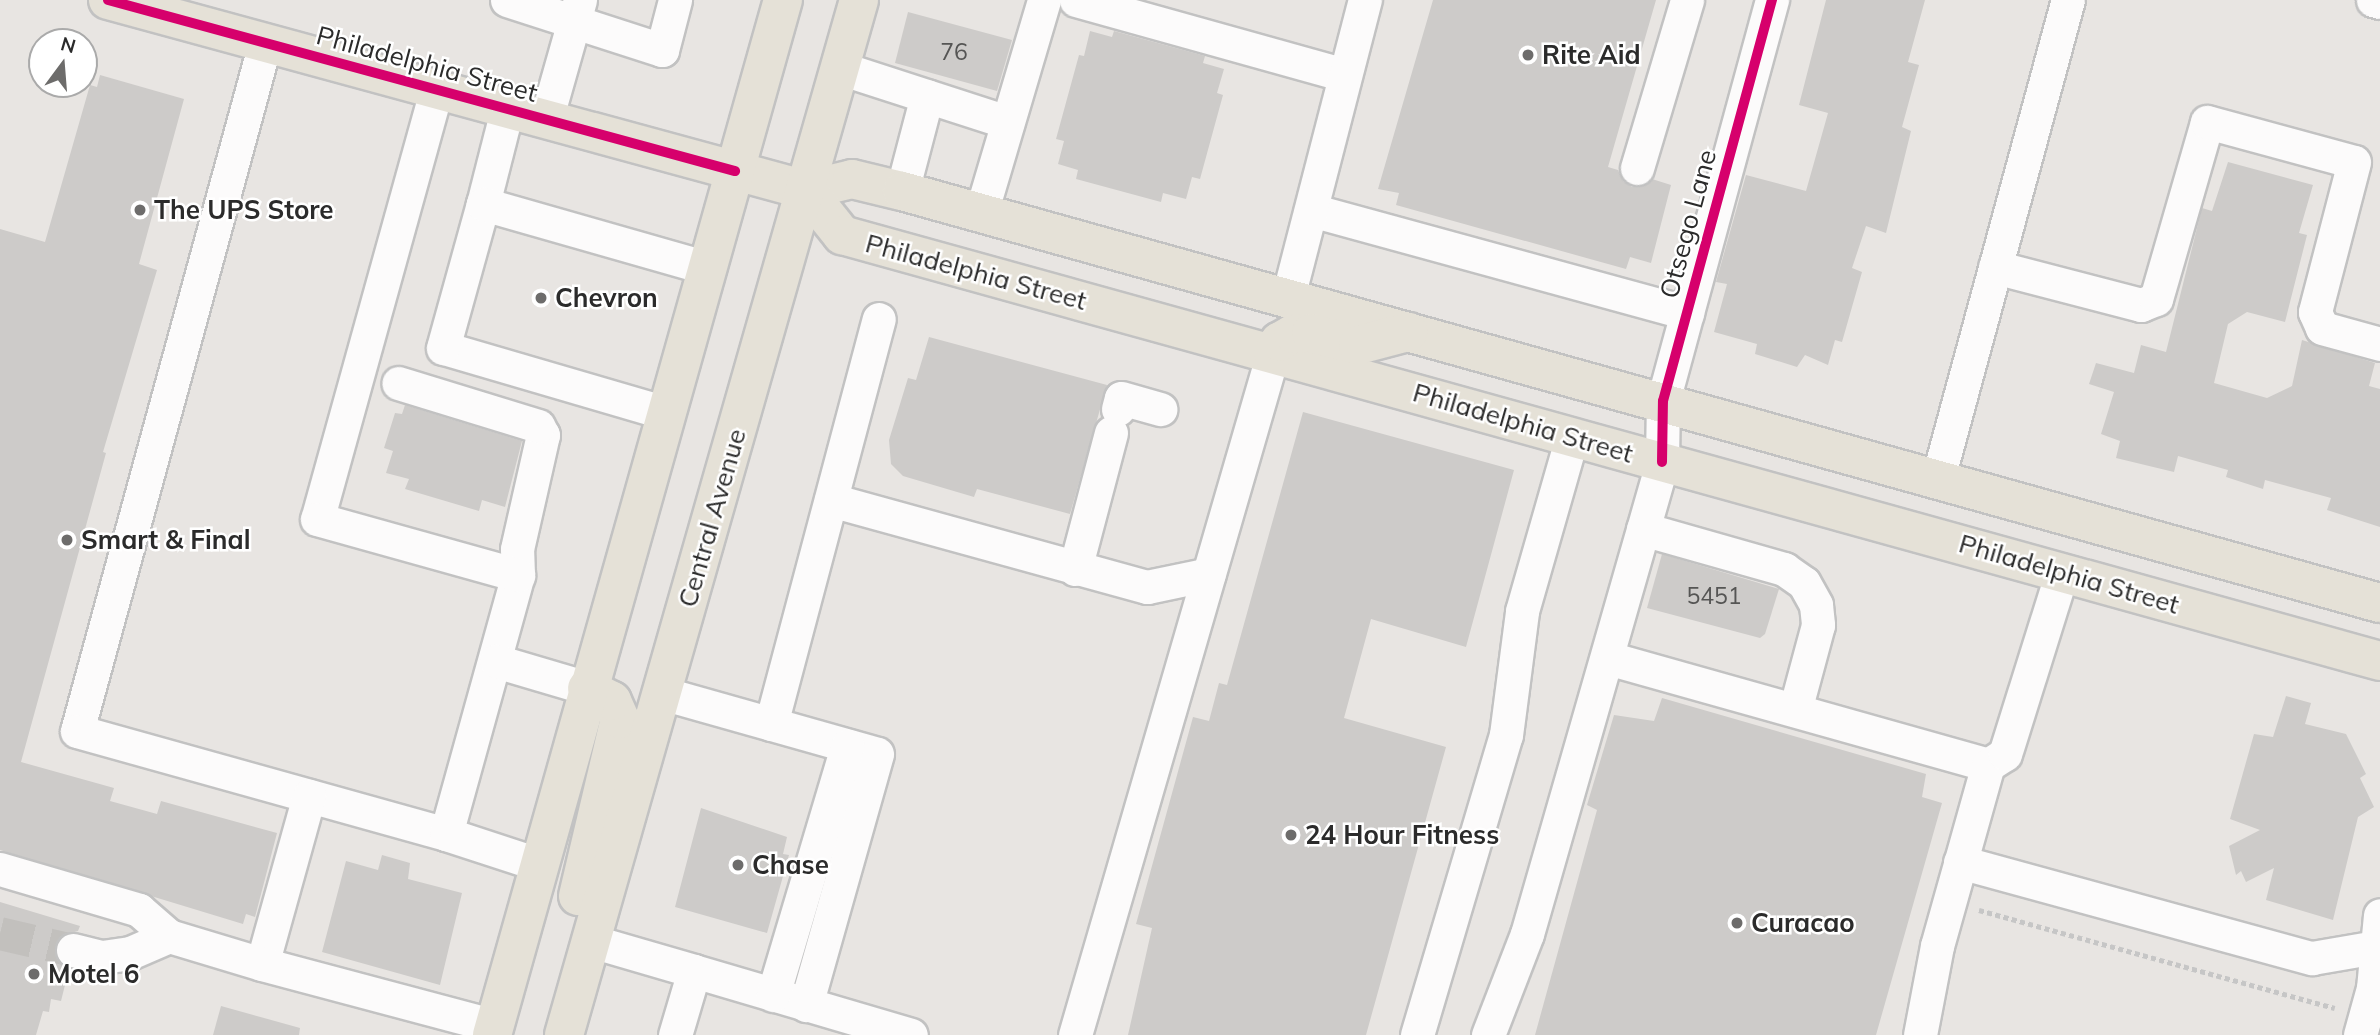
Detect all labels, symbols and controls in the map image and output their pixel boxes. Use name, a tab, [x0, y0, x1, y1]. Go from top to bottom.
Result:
street label: Philadelphia Street	[313, 20, 541, 108]
north arrow	[28, 28, 98, 98]
text: N	[58, 31, 78, 58]
house number: 76	[940, 38, 968, 66]
place label: Rite Aid	[1542, 39, 1641, 71]
marker: Rite Aid	[1520, 47, 1536, 63]
street label: Otsego Lane	[1653, 146, 1723, 302]
place label: The UPS Store	[154, 194, 334, 226]
marker: The UPS Store	[132, 202, 148, 218]
street label: Philadelphia Street	[862, 228, 1090, 316]
place label: Chevron	[555, 282, 658, 314]
marker: Chevron	[533, 290, 549, 306]
street label: Philadelphia Street	[1409, 377, 1637, 469]
street label: Central Avenue	[672, 425, 752, 611]
place label: Smart & Final	[81, 524, 250, 556]
street label: Philadelphia Street	[1955, 528, 2183, 620]
marker: Smart & Final	[59, 532, 75, 548]
house number: 5451	[1686, 582, 1742, 610]
place label: 24 Hour Fitness	[1305, 819, 1499, 851]
marker: 24 Hour Fitness	[1283, 827, 1299, 843]
place label: Chase	[752, 849, 829, 881]
marker: Chase	[730, 857, 746, 873]
place label: Curacao	[1751, 907, 1855, 939]
marker: Curacao	[1729, 915, 1745, 931]
place label: Motel 6	[48, 958, 139, 990]
marker: Motel 6	[26, 966, 42, 982]

